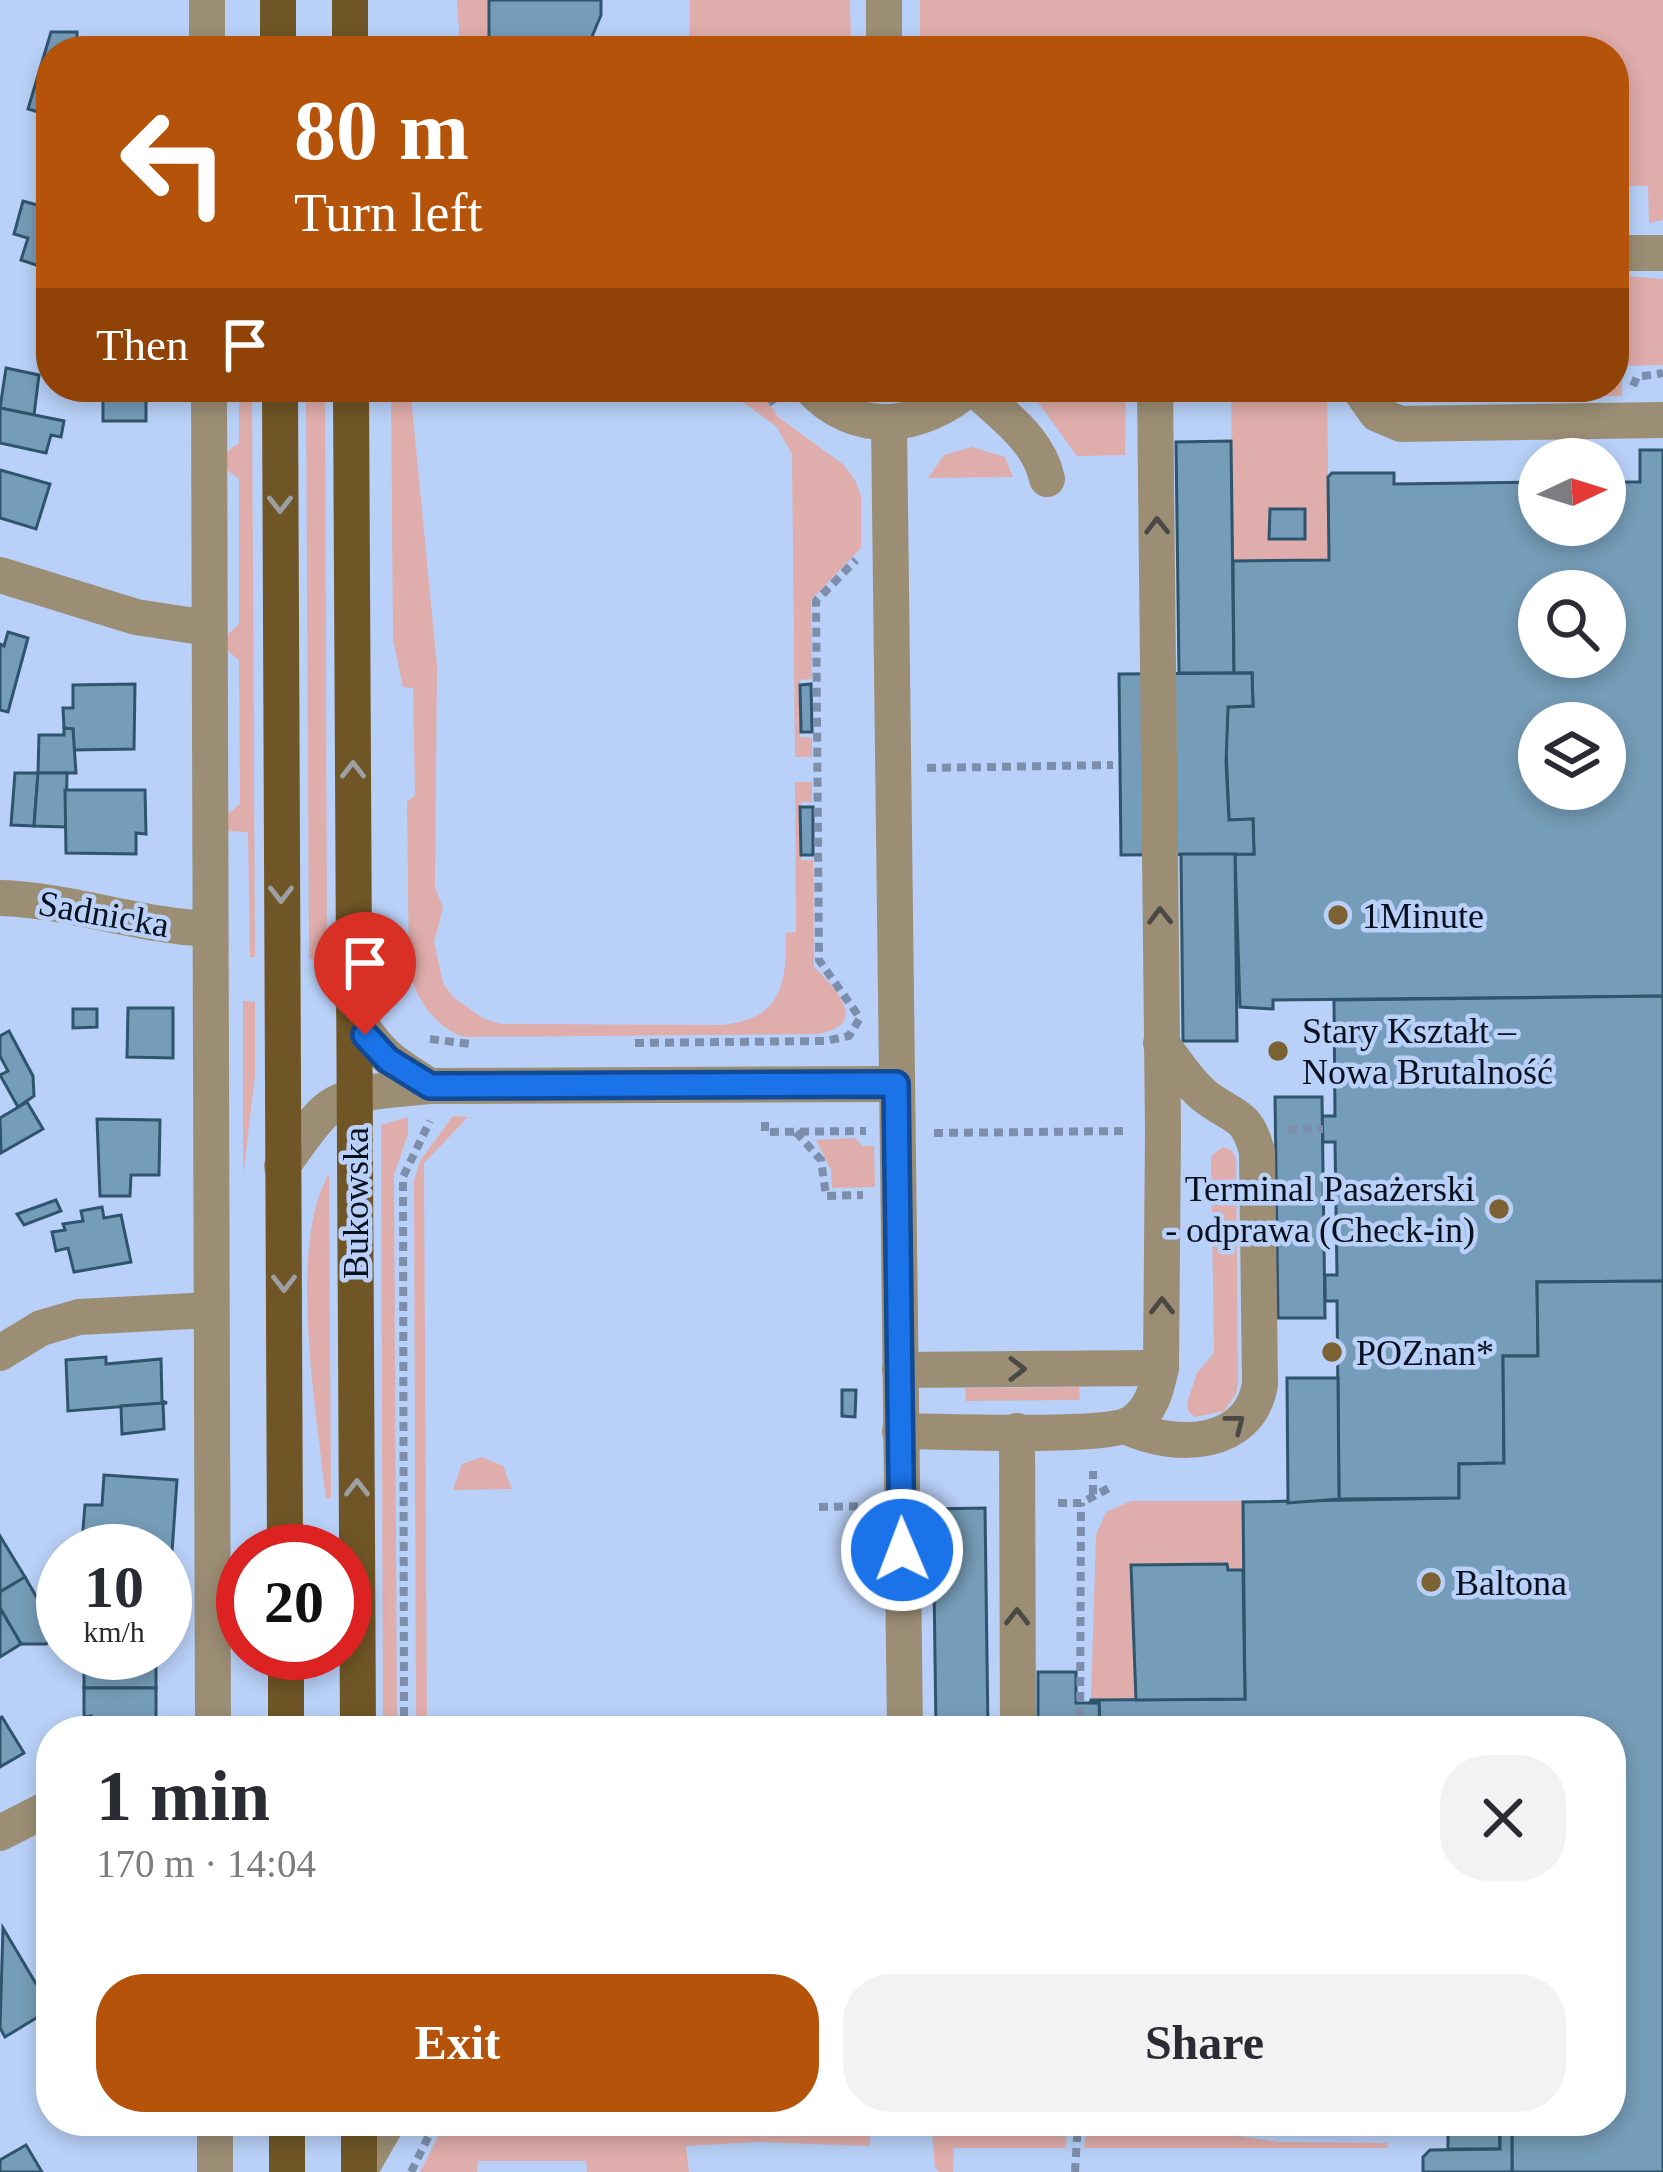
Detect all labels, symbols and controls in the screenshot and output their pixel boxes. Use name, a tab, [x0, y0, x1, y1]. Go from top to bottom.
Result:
icon: left	[96, 84, 252, 240]
text: 80 m	[294, 84, 469, 177]
text: Turn left	[294, 183, 483, 243]
icon: arrive	[212, 312, 278, 378]
text: Then	[96, 320, 188, 370]
north arrow	[1518, 438, 1626, 546]
map controls	[1518, 438, 1626, 810]
one-way arrow	[267, 496, 293, 514]
one-way arrow	[1144, 516, 1170, 535]
button: search	[1518, 570, 1626, 678]
button: layers	[1518, 702, 1626, 810]
one-way arrow	[340, 760, 366, 779]
street label: Sadnicka	[35, 883, 172, 945]
one-way arrow	[268, 886, 294, 904]
place label: 1Minute	[1362, 896, 1484, 936]
marker: 1Minute	[1325, 902, 1351, 928]
one-way arrow	[1147, 906, 1173, 925]
pin	[314, 912, 416, 1035]
icon: arrive	[332, 930, 398, 996]
place label: Stary Kształt – Nowa Brutalność	[1302, 1011, 1553, 1092]
marker: Stary Kształt – Nowa Brutalność	[1265, 1038, 1291, 1064]
street label: Bukowska	[336, 1127, 376, 1279]
place label: Terminal Pasażerski - odprawa (Check-in)	[1165, 1169, 1475, 1250]
marker: Terminal Pasażerski - odprawa (Check-in)	[1486, 1196, 1512, 1222]
one-way arrow	[271, 1275, 297, 1293]
one-way arrow	[1149, 1296, 1175, 1314]
place label: POZnan*	[1356, 1333, 1494, 1373]
marker: POZnan*	[1319, 1339, 1345, 1365]
one-way arrow	[1009, 1356, 1027, 1382]
one-way arrow	[1222, 1416, 1244, 1438]
one-way arrow	[344, 1478, 370, 1496]
position arrow	[839, 1487, 965, 1613]
speed limit sign: 20	[216, 1524, 372, 1680]
text: 10	[84, 1554, 144, 1620]
place label: Baltona	[1455, 1563, 1567, 1603]
marker: Baltona	[1418, 1569, 1444, 1595]
one-way arrow	[1004, 1607, 1030, 1625]
text: km/h	[83, 1615, 145, 1648]
button: close	[1440, 1755, 1566, 1881]
text: 1 min	[96, 1756, 270, 1836]
text: 170 m · 14:04	[96, 1842, 316, 1885]
button: Exit	[96, 1974, 819, 2112]
button: Share	[843, 1974, 1566, 2112]

